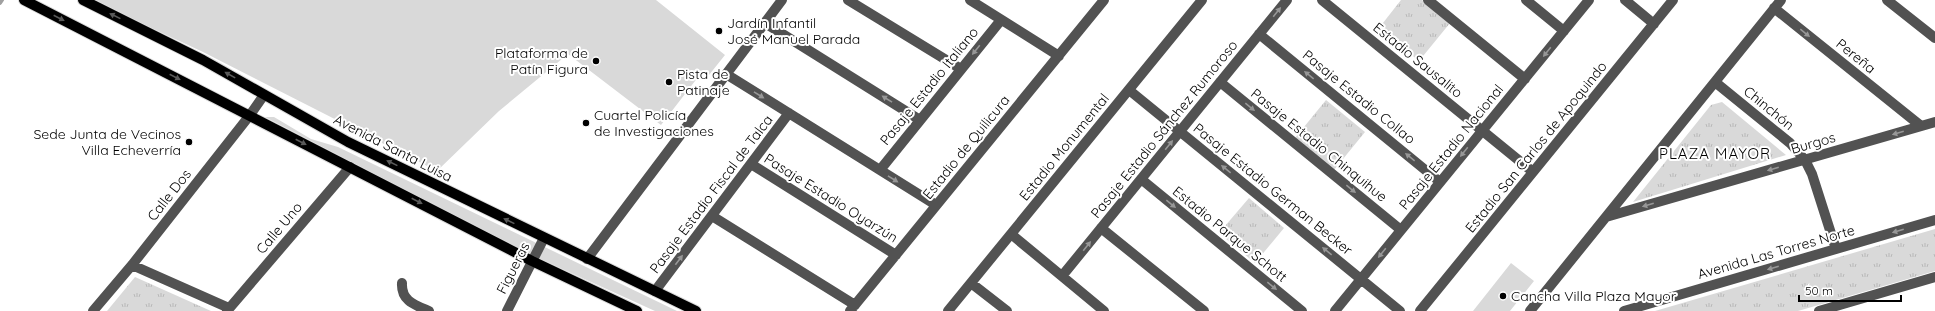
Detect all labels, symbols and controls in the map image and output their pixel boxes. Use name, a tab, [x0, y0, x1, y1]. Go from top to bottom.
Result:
one-way arrow	[1273, 6, 1282, 17]
one-way arrow	[109, 13, 121, 19]
place label: Jardín Infantil José Manuel Parada	[727, 14, 860, 48]
one-way arrow	[53, 15, 65, 21]
street label: Estadio Sausalito	[1370, 18, 1466, 102]
street label: Pasaje Estadio Italiano	[876, 23, 982, 149]
marker: Jardín Infantil José Manuel Parada	[714, 26, 724, 36]
one-way arrow	[1799, 28, 1810, 37]
street label: Pereña	[1833, 35, 1879, 77]
street label: Pasaje Estadio Sánchez Rumoroso	[1087, 36, 1241, 222]
place label: Plataforma de Patín Figura	[495, 44, 588, 78]
one-way arrow	[972, 44, 981, 55]
street label: Pasaje Estadio Collao	[1299, 46, 1419, 148]
one-way arrow	[1542, 46, 1551, 57]
marker: Plataforma de Patín Figura	[591, 56, 601, 66]
street label: Estadio San Carlos de Apoquindo	[1461, 58, 1611, 236]
place label: Pista de Patinaje	[677, 65, 730, 99]
one-way arrow	[1304, 70, 1315, 79]
one-way arrow	[225, 72, 236, 79]
one-way arrow	[169, 74, 180, 80]
marker: Pista de Patinaje	[664, 77, 674, 87]
street label: Pasaje Estadio Nacional	[1395, 81, 1507, 213]
street label: Chinchón	[1740, 82, 1798, 134]
street label: Pasaje Estadio Chinquihue	[1247, 84, 1391, 206]
street label: Estadio Monumental	[1015, 90, 1113, 204]
one-way arrow	[754, 91, 765, 98]
street label: Estadio de Quilicura	[919, 91, 1013, 203]
one-way arrow	[882, 95, 892, 103]
one-way arrow	[1245, 102, 1256, 111]
place label: Cuartel Policía de Investigaciones	[594, 106, 714, 140]
street label: Avenida Santa Luisa	[331, 110, 455, 186]
street label: Pasaje Estadio Fiscal de Talca	[646, 111, 776, 277]
marker: Cuartel Policía de Investigaciones	[581, 118, 591, 128]
street label: Pasaje Estadio German Becker	[1190, 119, 1357, 259]
place label: Sede Junta de Vecinos Villa Echeverría	[33, 125, 181, 159]
street label: Burgos	[1789, 128, 1837, 158]
one-way arrow	[1891, 130, 1903, 136]
marker: Sede Junta de Vecinos Villa Echeverría	[184, 137, 194, 147]
one-way arrow	[296, 139, 307, 145]
one-way arrow	[1164, 140, 1173, 150]
district label: PLAZA MAYOR	[1659, 144, 1771, 163]
one-way arrow	[1460, 147, 1469, 158]
street label: Pasaje Estadio Oyarzún	[761, 149, 901, 247]
one-way arrow	[1404, 153, 1415, 162]
one-way arrow	[387, 160, 398, 166]
one-way arrow	[1220, 164, 1231, 173]
street label: Calle Dos	[143, 165, 195, 225]
one-way arrow	[1766, 166, 1778, 172]
one-way arrow	[887, 175, 899, 182]
street label: Estadio Parque Schott	[1169, 182, 1291, 286]
one-way arrow	[1345, 185, 1356, 193]
street label: Calle Uno	[252, 198, 306, 258]
one-way arrow	[411, 198, 423, 204]
one-way arrow	[1165, 200, 1176, 208]
one-way arrow	[1642, 202, 1654, 208]
one-way arrow	[503, 218, 515, 224]
street label: Avenida Las Torres Norte	[1695, 221, 1857, 283]
one-way arrow	[1891, 228, 1903, 234]
street label: Figueras	[492, 239, 534, 297]
one-way arrow	[1082, 240, 1091, 251]
one-way arrow	[1321, 247, 1332, 255]
one-way arrow	[1378, 248, 1387, 259]
one-way arrow	[674, 255, 682, 265]
one-way arrow	[1767, 265, 1779, 271]
scale bar	[1799, 277, 1901, 303]
one-way arrow	[1266, 282, 1277, 291]
text: 50 m	[1805, 283, 1833, 298]
place label: Cancha Villa Plaza Mayor	[1511, 287, 1677, 305]
marker: Cancha Villa Plaza Mayor	[1498, 291, 1508, 301]

